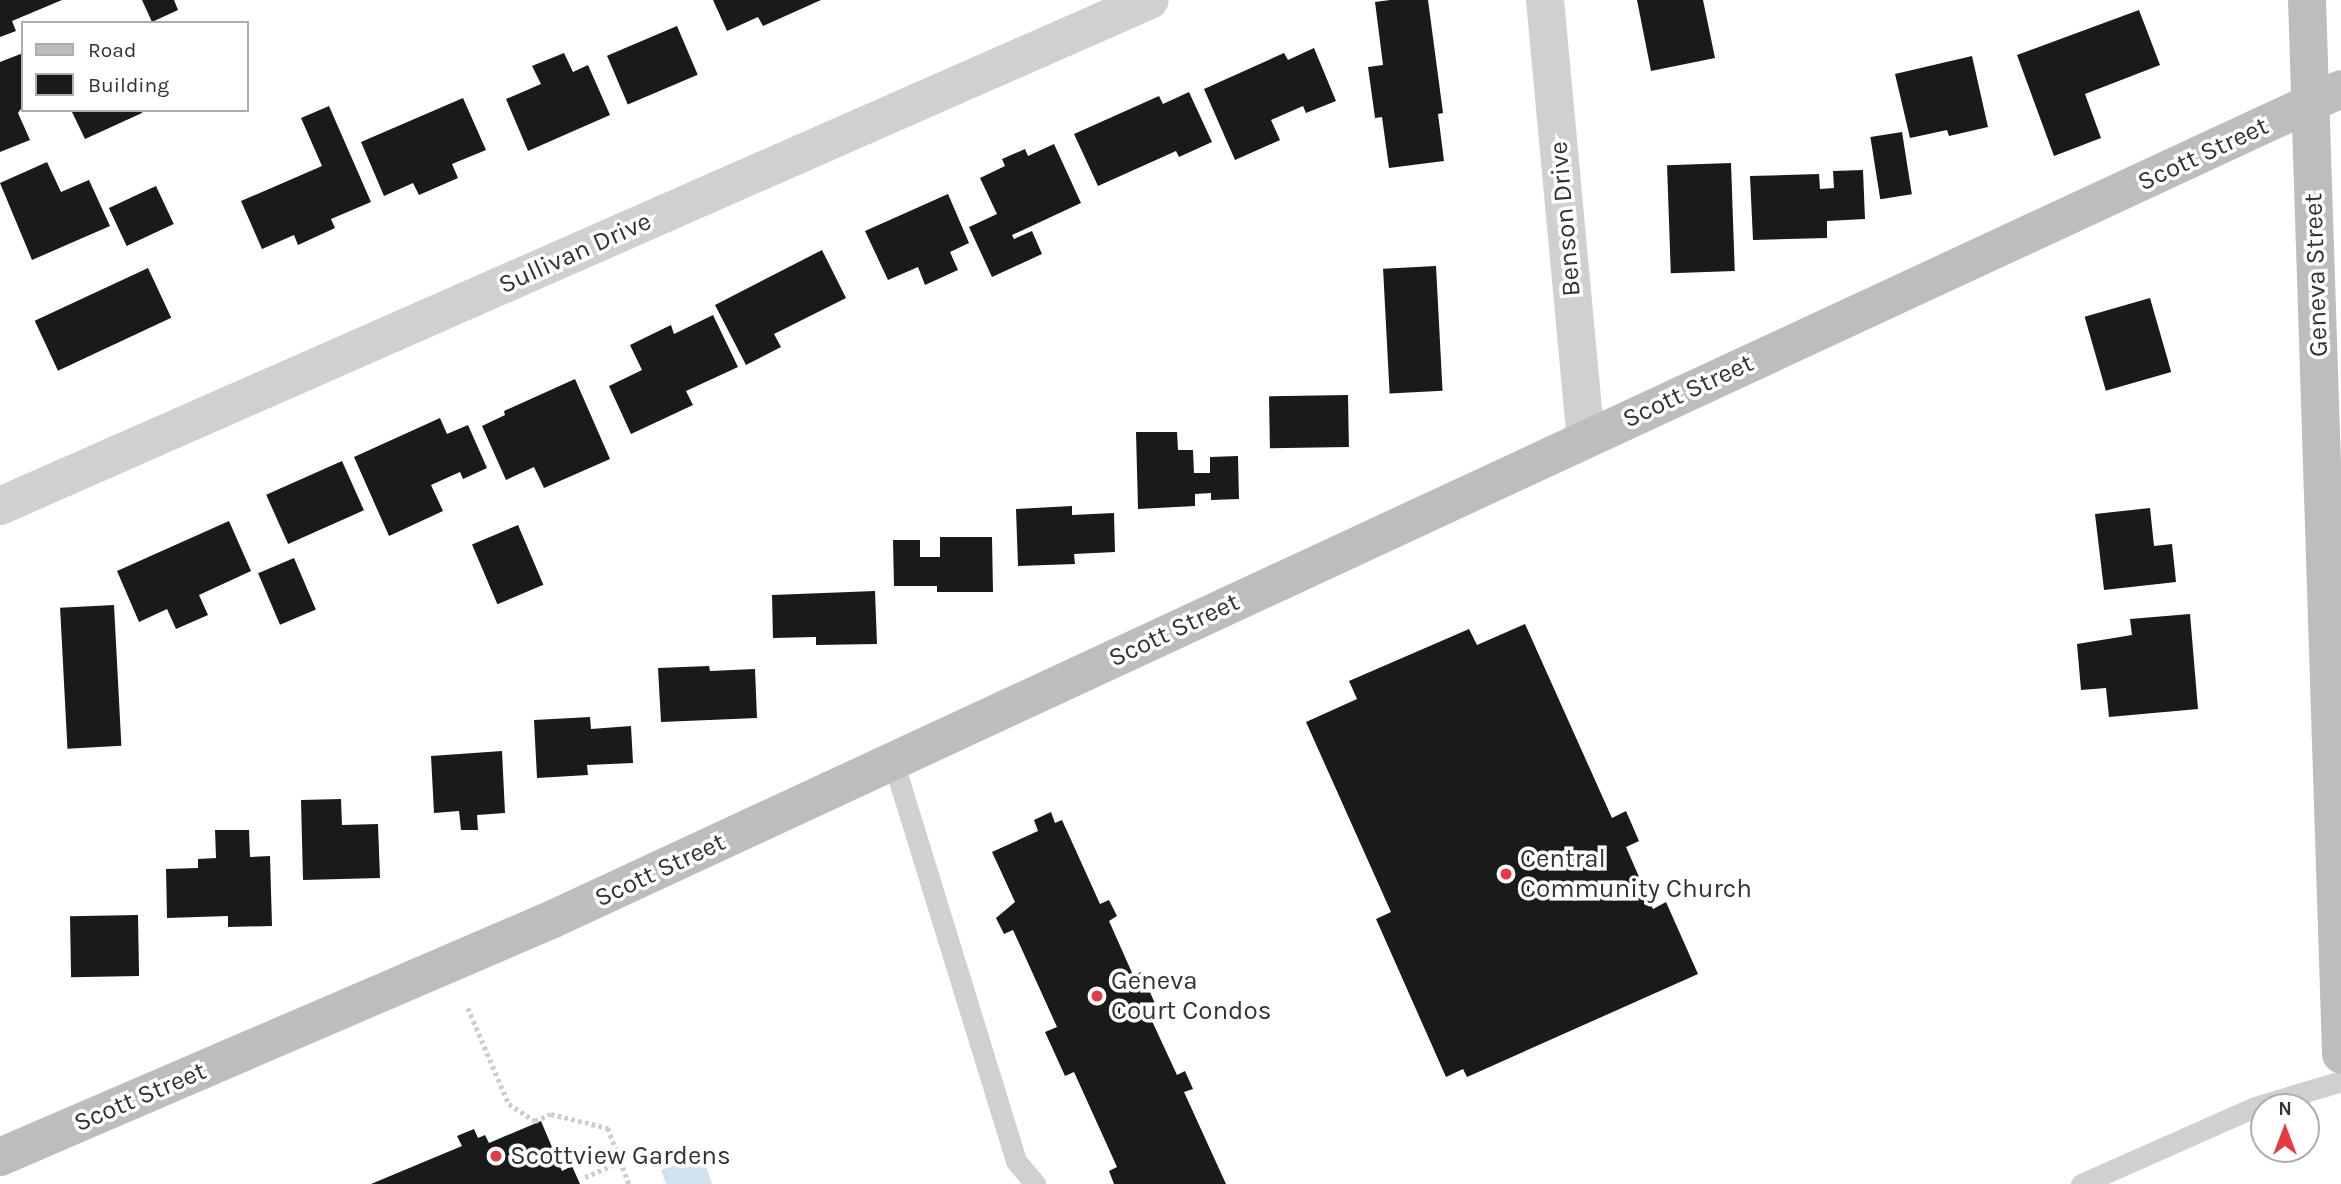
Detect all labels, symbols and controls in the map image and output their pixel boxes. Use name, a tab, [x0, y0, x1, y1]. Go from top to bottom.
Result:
legend	[21, 21, 248, 112]
text: Road	[88, 38, 136, 62]
text: Building	[88, 73, 169, 97]
street label: Scott Street	[2133, 110, 2273, 198]
street label: Benson Drive	[1543, 140, 1587, 298]
street label: Geneva Street	[2298, 192, 2334, 358]
street label: Sullivan Drive	[494, 205, 656, 301]
street label: Scott Street	[1618, 347, 1758, 435]
street label: Scott Street	[1104, 586, 1244, 674]
street label: Scott Street	[590, 826, 730, 914]
place label: Central Community Church	[1520, 843, 1752, 904]
marker: Central Community Church	[1498, 866, 1514, 882]
place label: Geneva Court Condos	[1111, 965, 1271, 1026]
marker: Geneva Court Condos	[1089, 988, 1105, 1004]
street label: Scott Street	[69, 1055, 211, 1139]
north arrow	[2250, 1093, 2320, 1163]
text: N	[2278, 1098, 2292, 1120]
place label: Scottview Gardens	[510, 1140, 731, 1172]
marker: Scottview Gardens	[488, 1148, 504, 1164]

